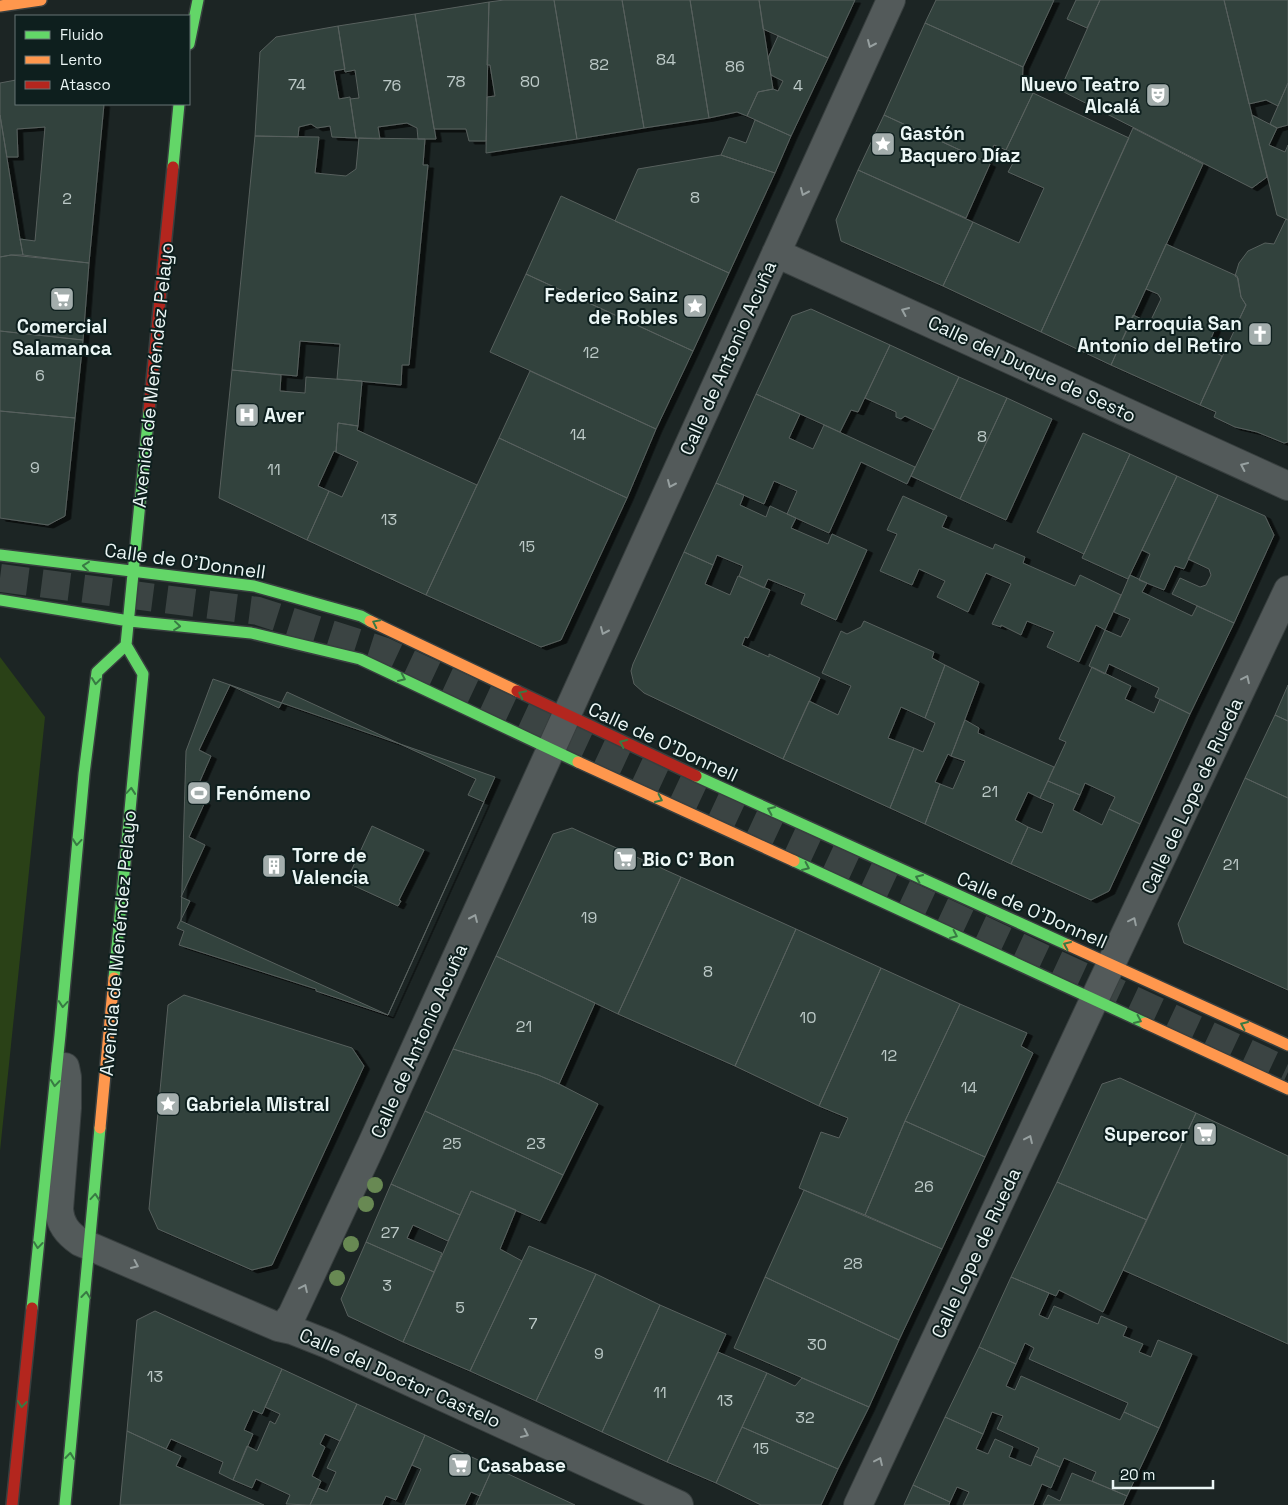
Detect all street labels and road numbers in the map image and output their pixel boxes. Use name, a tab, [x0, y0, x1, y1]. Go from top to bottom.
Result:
street label: Avenida de Menéndez Pelayo	[127, 241, 179, 509]
street label: Calle de Antonio Acuña	[674, 257, 782, 459]
street label: Calle del Duque de Sesto	[924, 310, 1140, 428]
street label: Calle de O'Donnell	[103, 537, 267, 585]
street label: Calle de Lope de Rueda	[1136, 694, 1249, 898]
street label: Calle de O'Donnell	[584, 696, 742, 788]
street label: Avenida de Menéndez Pelayo	[94, 809, 142, 1077]
street label: Calle de O'Donnell	[953, 866, 1111, 954]
street label: Calle de Antonio Acuña	[365, 940, 473, 1142]
street label: Calle Lope de Rueda	[925, 1164, 1027, 1342]
street label: Calle del Doctor Castelo	[295, 1322, 505, 1434]

